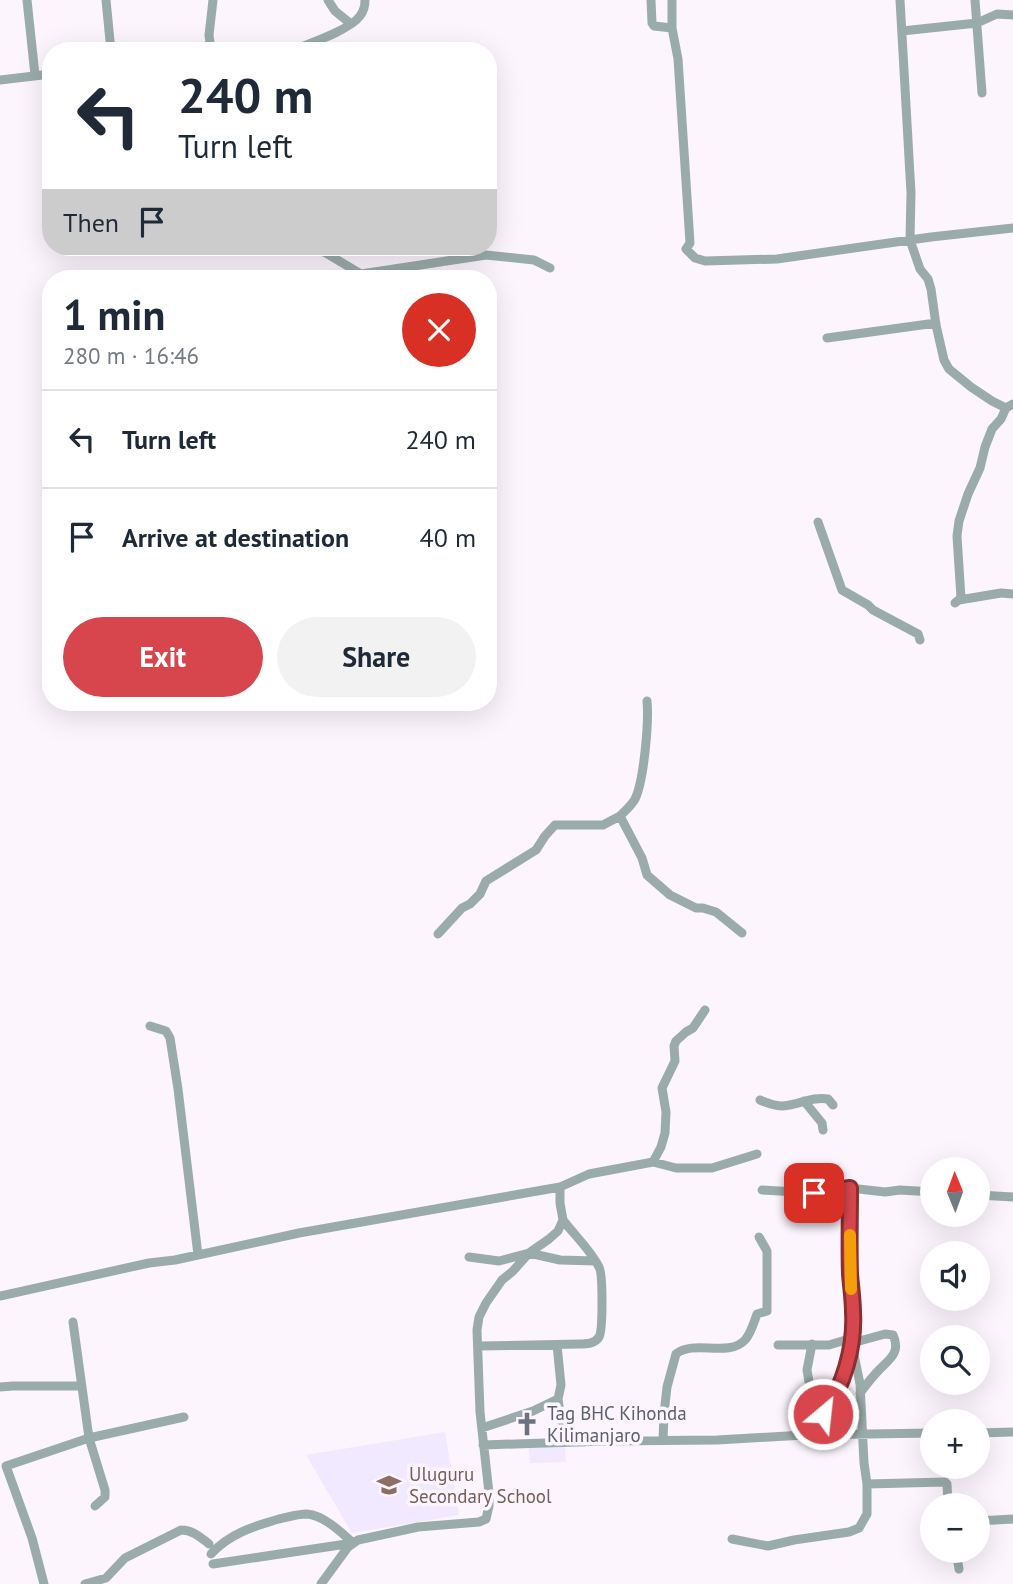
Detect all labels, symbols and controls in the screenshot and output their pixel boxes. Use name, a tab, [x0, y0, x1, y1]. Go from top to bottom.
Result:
text: 240 m	[178, 63, 313, 127]
icon: left	[63, 70, 154, 161]
text: Turn left	[178, 125, 293, 167]
icon: arrive	[133, 203, 171, 241]
text: Then	[63, 206, 119, 239]
text: 1 min	[63, 287, 165, 342]
button: close	[402, 293, 476, 367]
text: 280 m · 16:46	[63, 341, 199, 370]
icon: left	[63, 420, 101, 458]
text: Turn left	[122, 423, 216, 456]
text: 240 m	[405, 423, 476, 456]
icon: arrive	[63, 518, 101, 556]
text: Arrive at destination	[122, 521, 349, 554]
text: 40 m	[420, 521, 476, 554]
button: Exit	[63, 617, 263, 697]
button: Share	[277, 617, 476, 697]
north arrow	[920, 1157, 990, 1227]
map controls	[920, 1157, 990, 1563]
pin	[784, 1163, 844, 1223]
icon: arrive	[795, 1174, 833, 1212]
button: sound	[920, 1241, 990, 1311]
button: search	[920, 1325, 990, 1395]
position arrow	[786, 1377, 860, 1451]
place label: Tag BHC Kihonda Kilimanjaro	[547, 1401, 687, 1447]
button: +	[920, 1409, 990, 1479]
church icon: Tag BHC Kihonda Kilimanjaro	[513, 1410, 541, 1438]
place label: Uluguru Secondary School	[409, 1462, 552, 1508]
school or university icon: Uluguru Secondary School	[375, 1471, 403, 1499]
button: −	[920, 1493, 990, 1563]

